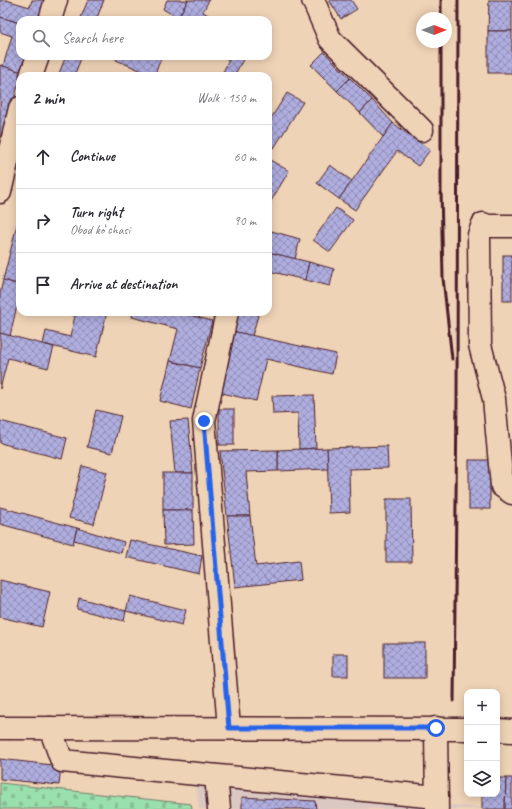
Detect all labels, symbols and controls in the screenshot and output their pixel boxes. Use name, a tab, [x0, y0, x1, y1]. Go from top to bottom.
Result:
north arrow	[416, 12, 452, 48]
search box	[16, 16, 272, 60]
icon: search	[30, 27, 52, 49]
text: Search here	[62, 29, 123, 48]
text: 2 min	[32, 88, 65, 109]
text: Walk · 150 m	[197, 90, 256, 106]
icon: ahead	[32, 146, 54, 168]
text: Continue	[70, 147, 115, 166]
text: 60 m	[234, 149, 256, 165]
text: Turn right	[70, 203, 123, 222]
icon: right	[32, 210, 54, 232]
text: 90 m	[234, 213, 256, 229]
text: Obod koʻchasi	[70, 222, 130, 238]
icon: arrive	[32, 274, 54, 296]
text: Arrive at destination	[70, 275, 177, 294]
route end	[195, 412, 213, 430]
map controls	[464, 689, 500, 797]
button: +	[464, 689, 500, 725]
route start	[427, 719, 445, 737]
button: −	[464, 725, 500, 761]
button: layers	[464, 761, 500, 797]

